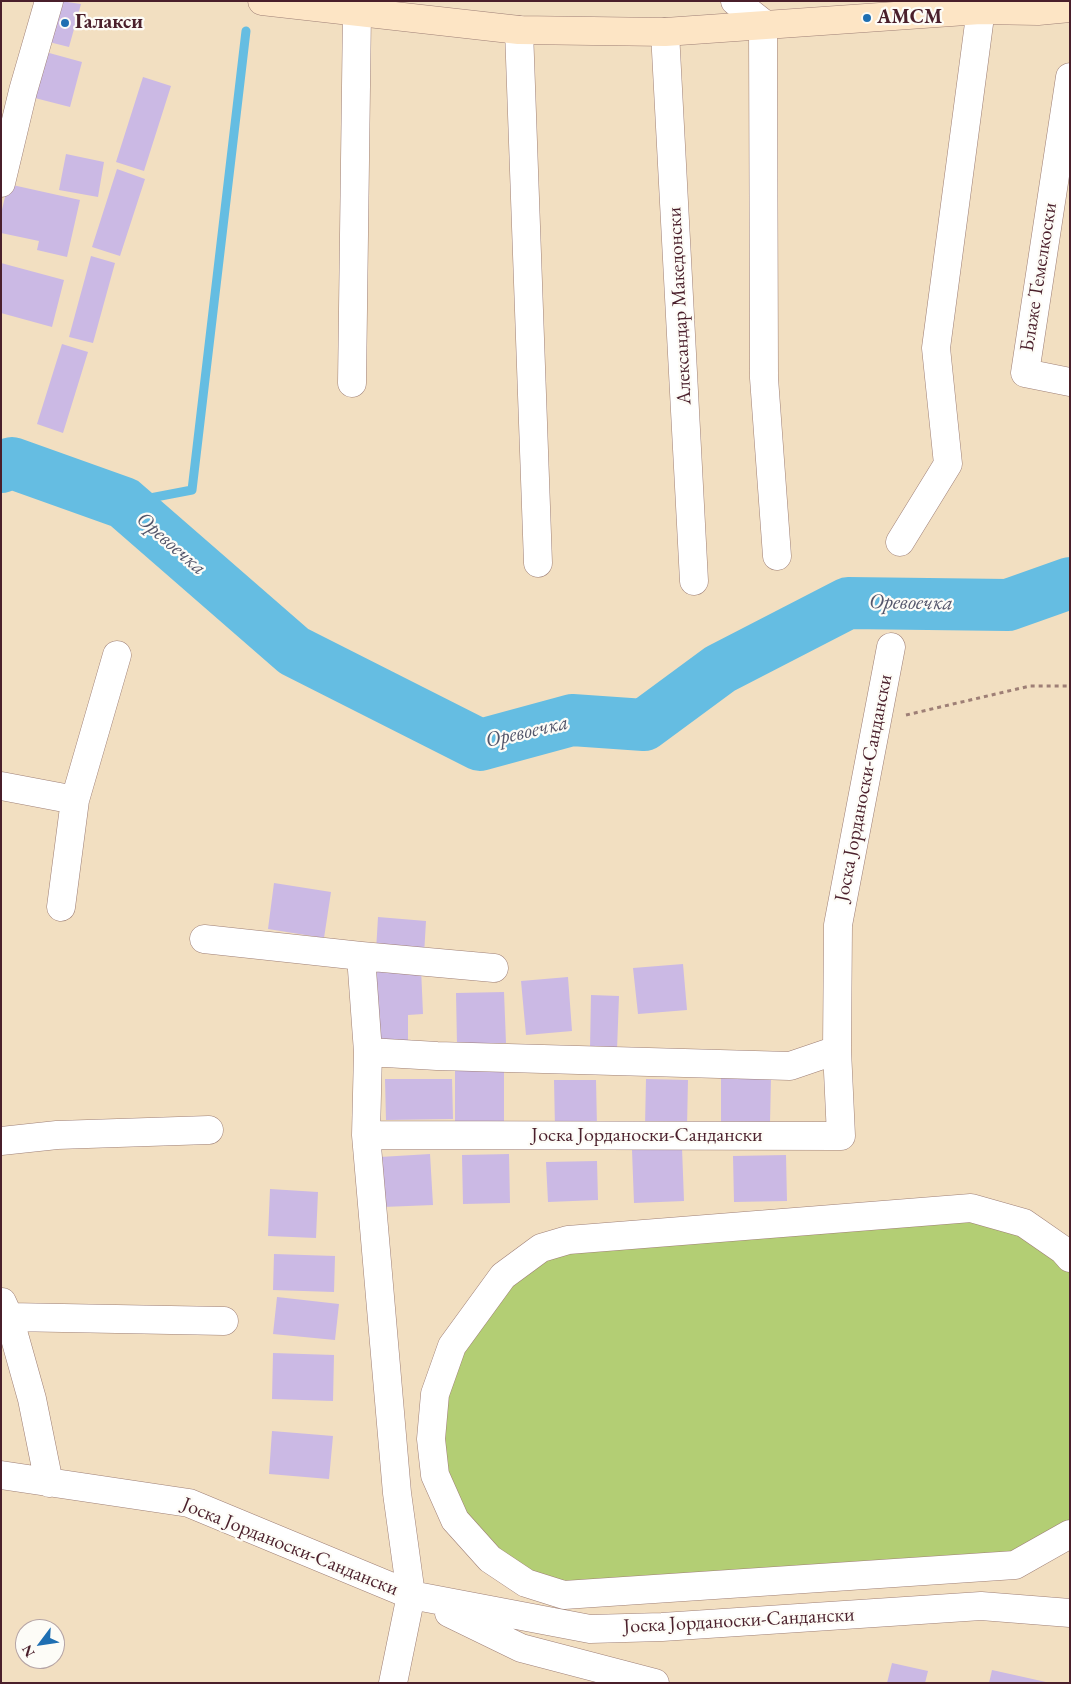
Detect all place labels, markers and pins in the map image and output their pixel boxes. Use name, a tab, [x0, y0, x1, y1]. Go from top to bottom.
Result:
place label: АМСМ	[877, 6, 942, 30]
place label: Галакси	[75, 11, 143, 35]
marker: АМСМ	[861, 12, 873, 24]
marker: Галакси	[59, 17, 71, 29]

